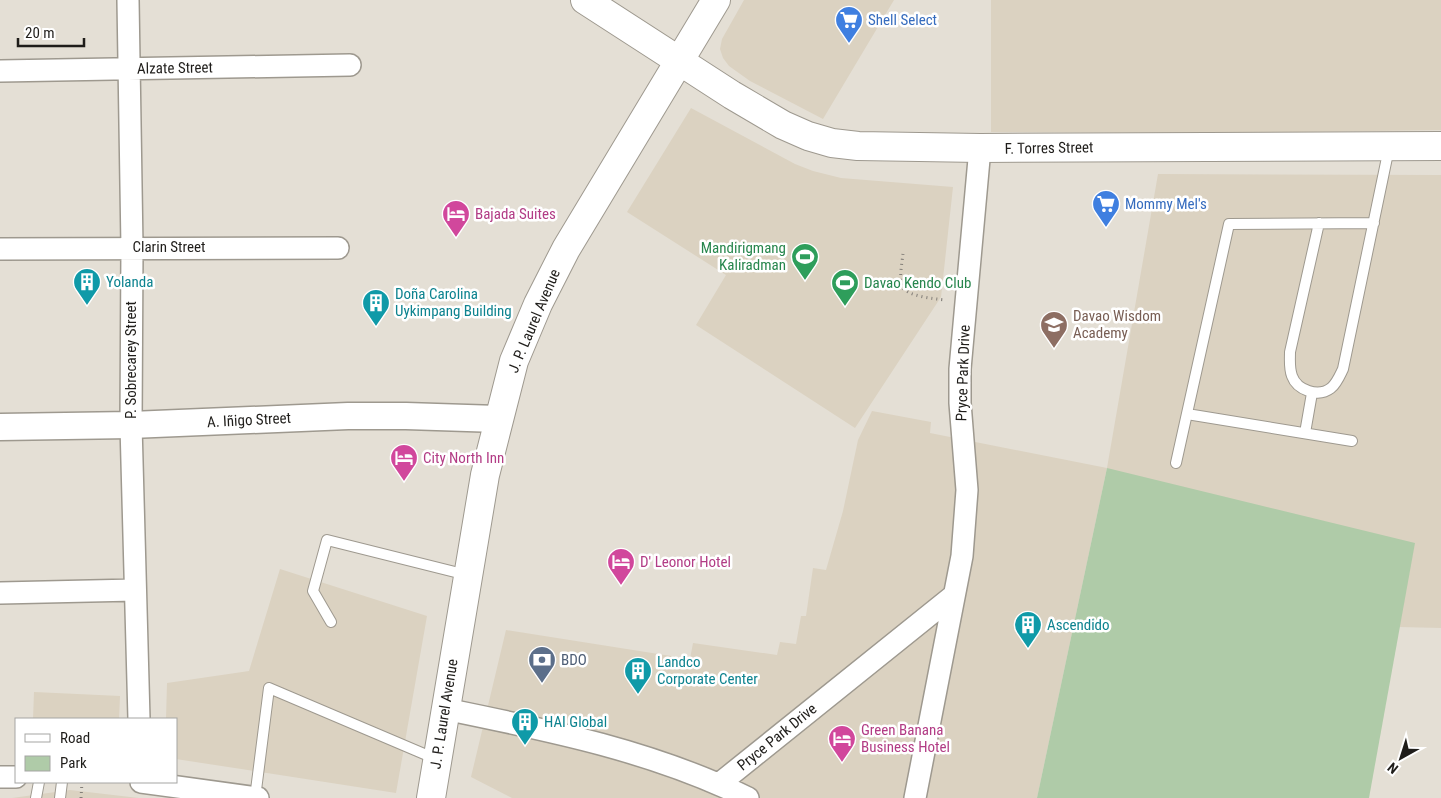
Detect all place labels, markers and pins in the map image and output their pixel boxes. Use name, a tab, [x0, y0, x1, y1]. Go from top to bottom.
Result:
supermarket icon: Shell Select	[834, 5, 864, 44]
place label: Shell Select	[868, 11, 937, 29]
supermarket icon: Mommy Mel's	[1091, 189, 1121, 228]
place label: Mommy Mel's	[1125, 195, 1207, 213]
hotel icon: Bajada Suites	[441, 199, 471, 238]
place label: Bajada Suites	[475, 205, 556, 223]
place label: Mandirigmang Kaliradman	[701, 239, 786, 274]
sports icon: Mandirigmang Kaliradman	[790, 242, 820, 281]
building icon: Yolanda	[72, 267, 102, 306]
sports icon: Davao Kendo Club	[830, 268, 860, 307]
place label: Yolanda	[106, 273, 153, 291]
place label: Davao Kendo Club	[864, 274, 971, 292]
place label: Doña Carolina Uykimpang Building	[395, 285, 512, 320]
building icon: Doña Carolina Uykimpang Building	[361, 288, 391, 327]
place label: Davao Wisdom Academy	[1073, 307, 1161, 342]
school or university icon: Davao Wisdom Academy	[1039, 310, 1069, 349]
hotel icon: City North Inn	[389, 443, 419, 482]
place label: City North Inn	[423, 449, 504, 467]
hotel icon: D' Leonor Hotel	[606, 547, 636, 586]
place label: D' Leonor Hotel	[640, 553, 731, 571]
building icon: Ascendido	[1013, 610, 1043, 649]
place label: Ascendido	[1047, 616, 1110, 634]
bank icon: BDO	[527, 645, 557, 684]
place label: BDO	[561, 651, 587, 669]
place label: Landco Corporate Center	[657, 653, 758, 688]
building icon: Landco Corporate Center	[623, 656, 653, 695]
building icon: HAI Global	[510, 707, 540, 746]
place label: HAI Global	[544, 713, 607, 731]
place label: Green Banana Business Hotel	[861, 721, 950, 756]
hotel icon: Green Banana Business Hotel	[827, 724, 857, 763]

